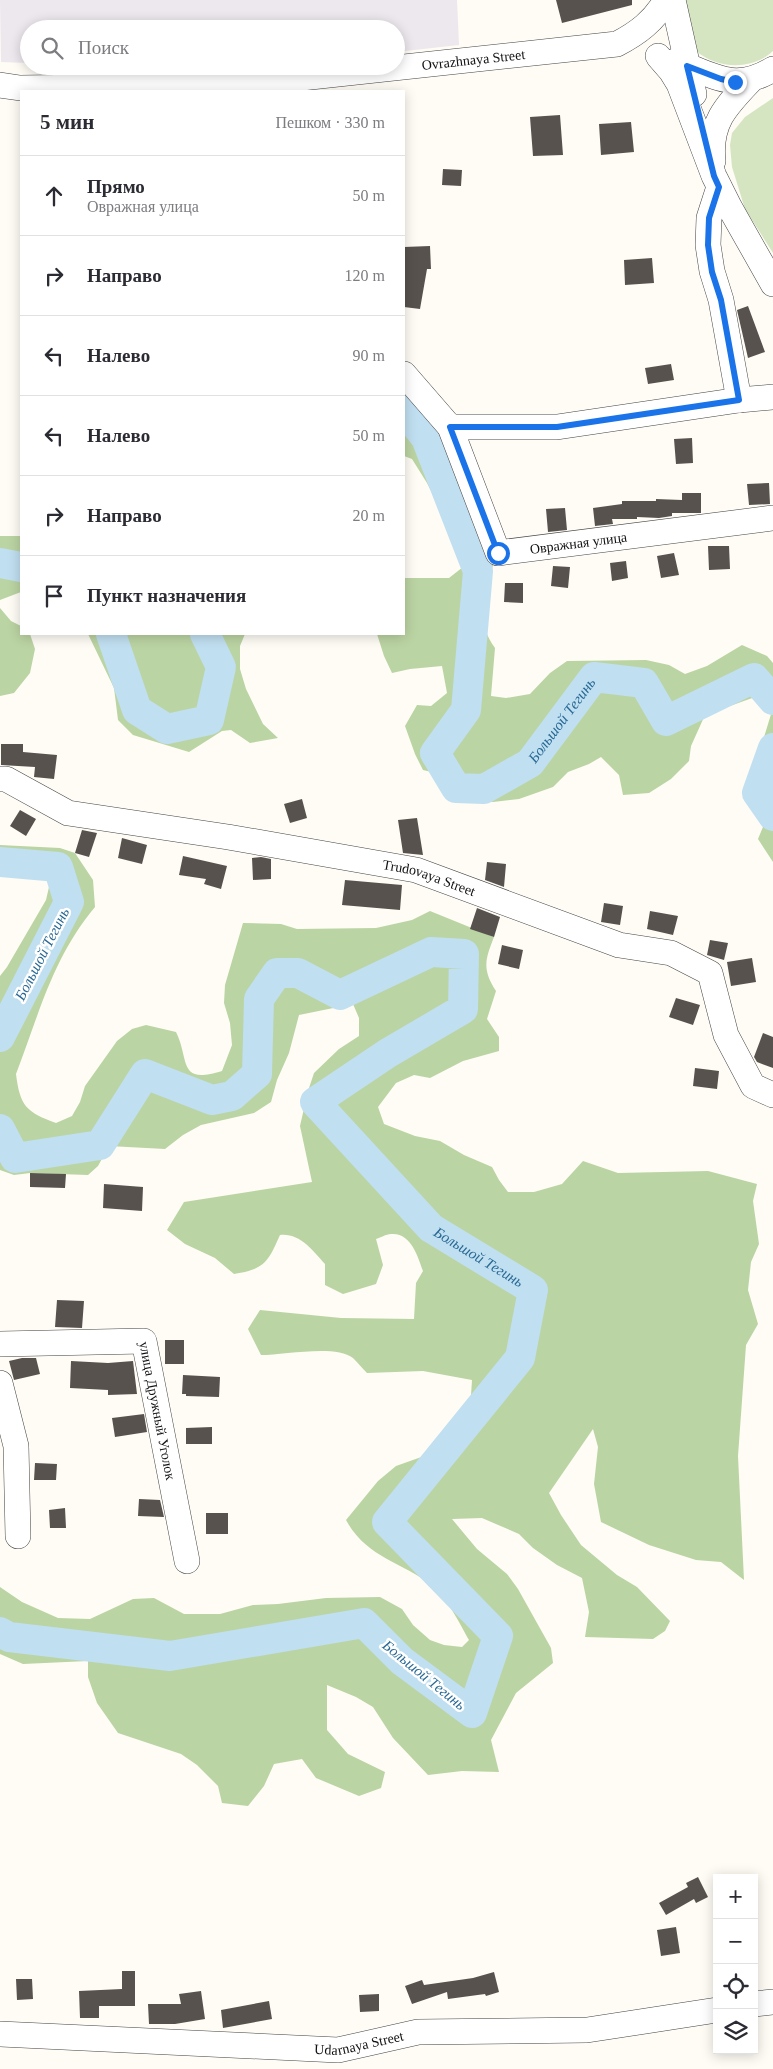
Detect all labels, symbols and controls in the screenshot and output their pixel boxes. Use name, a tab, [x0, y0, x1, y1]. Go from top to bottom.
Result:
search box	[20, 20, 405, 75]
icon: search	[38, 34, 66, 62]
text: Поиск	[78, 37, 129, 58]
street label: Ovrazhnaya Street	[421, 46, 526, 73]
route end	[724, 71, 747, 94]
text: 5 мин	[40, 110, 94, 134]
text: Пешком · 330 m	[275, 114, 385, 131]
text: Прямо	[87, 176, 145, 197]
icon: ahead	[40, 182, 68, 210]
text: 50 m	[353, 187, 385, 204]
text: Овражная улица	[87, 198, 199, 215]
icon: right	[40, 262, 68, 290]
text: Направо	[87, 265, 162, 286]
text: 120 m	[345, 267, 385, 284]
icon: left	[40, 342, 68, 370]
text: Налево	[87, 345, 150, 366]
text: 90 m	[353, 347, 385, 364]
icon: left	[40, 422, 68, 450]
text: Налево	[87, 425, 150, 446]
text: 50 m	[353, 427, 385, 444]
icon: right	[40, 502, 68, 530]
text: Направо	[87, 505, 162, 526]
text: 20 m	[353, 507, 385, 524]
street label: Овражная улица	[529, 529, 629, 556]
route start	[487, 542, 510, 565]
icon: arrive	[40, 582, 68, 610]
text: Пункт назначения	[87, 585, 246, 606]
water label: Большой Тегинь	[525, 675, 599, 766]
street label: Trudovaya Street	[382, 857, 478, 899]
water label: Большой Тегинь	[11, 905, 72, 1004]
water label: Большой Тегинь	[430, 1223, 526, 1290]
street label: улица Дружный Уголок	[137, 1340, 179, 1481]
water label: Большой Тегинь	[379, 1636, 469, 1713]
map controls	[713, 1874, 758, 2054]
button: +	[713, 1874, 758, 1919]
button: −	[713, 1919, 758, 1964]
button: locate	[713, 1964, 758, 2009]
button: layers	[713, 2009, 758, 2054]
street label: Udarnaya Street	[314, 2028, 405, 2058]

